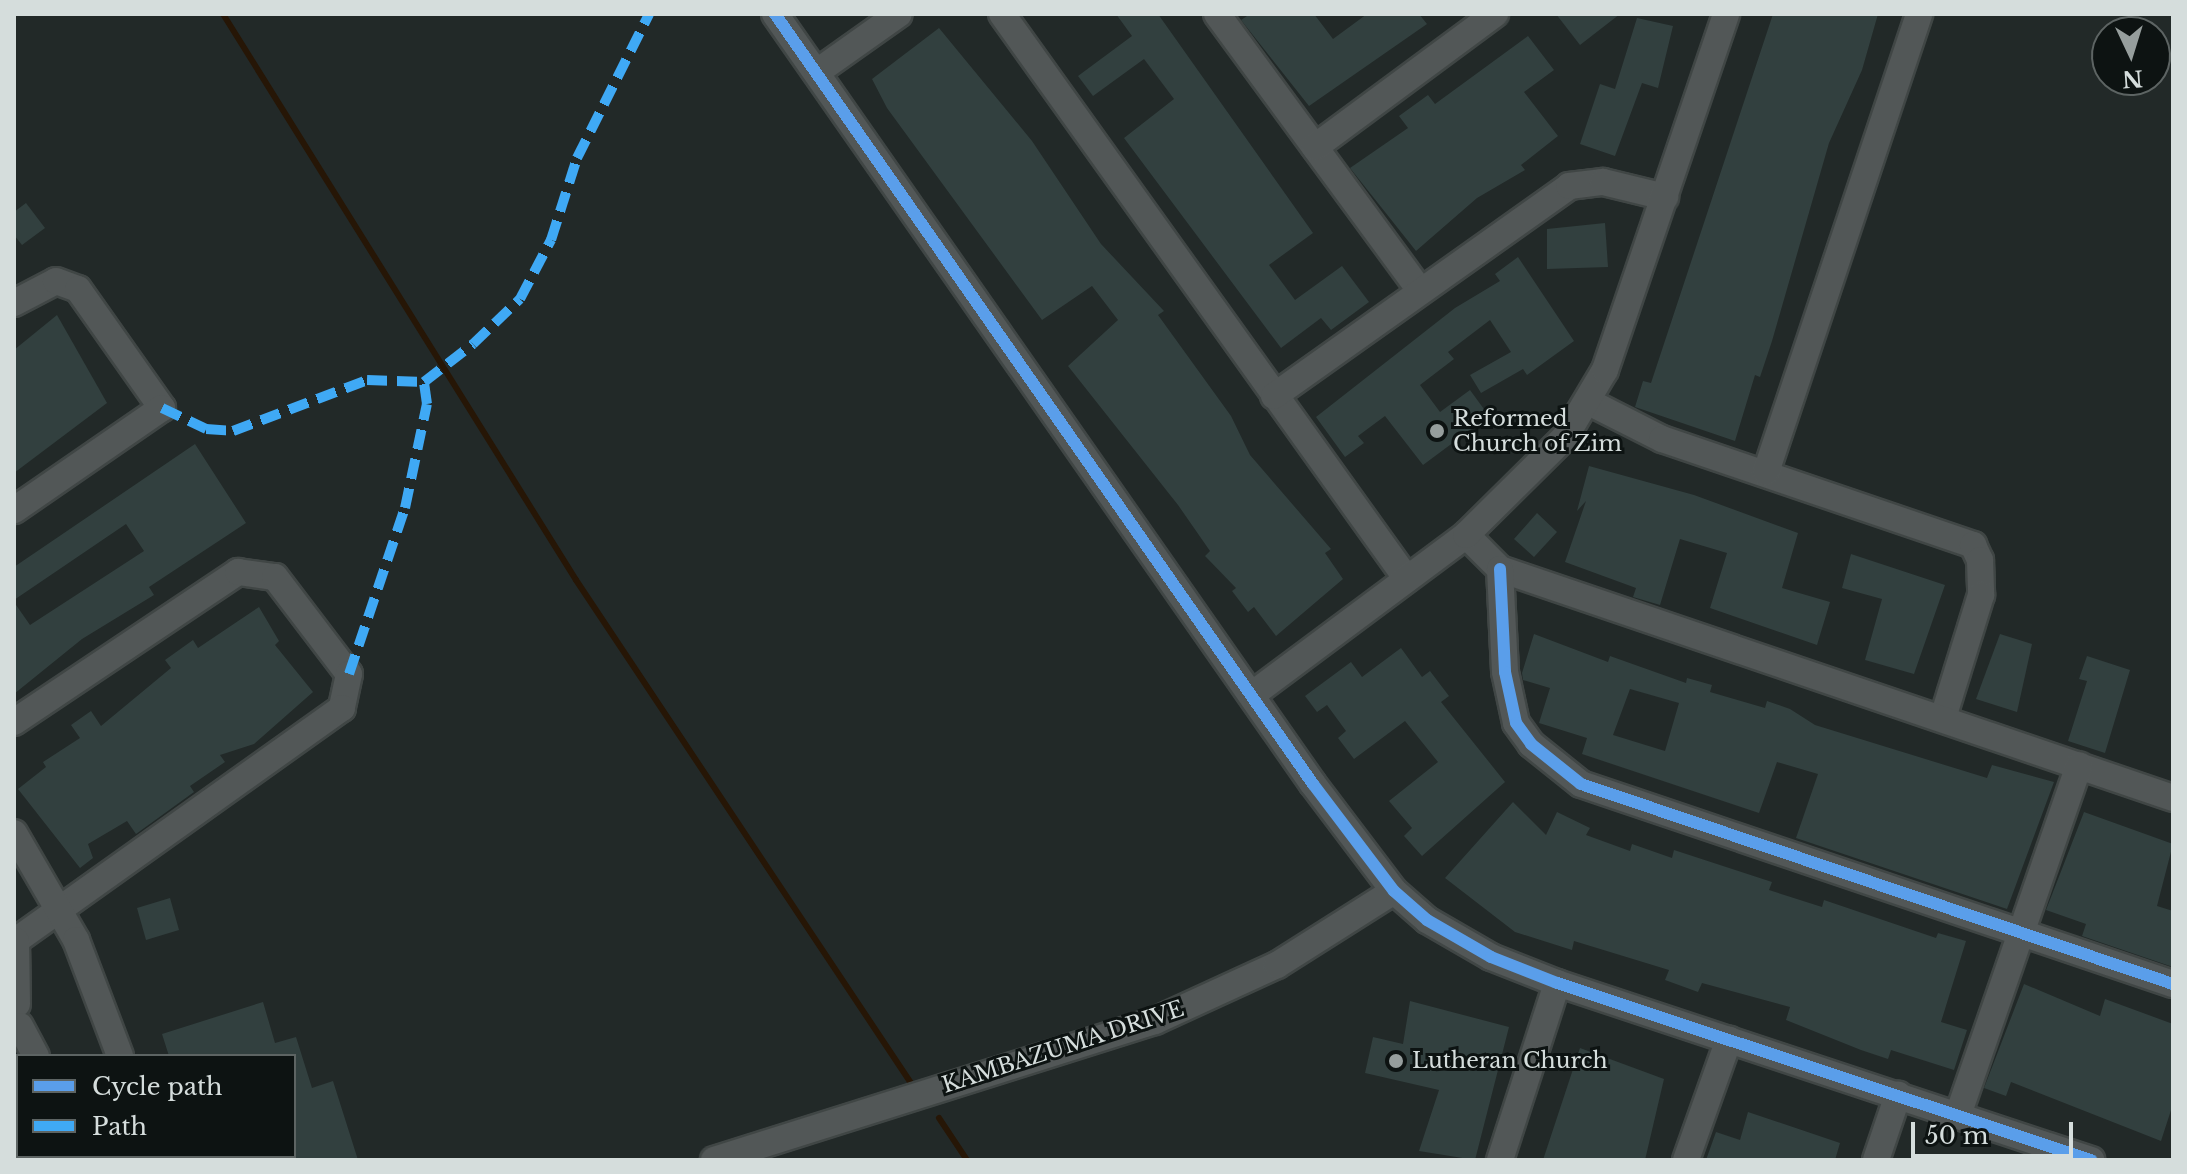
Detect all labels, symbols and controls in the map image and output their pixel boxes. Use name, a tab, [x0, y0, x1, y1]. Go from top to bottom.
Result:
north arrow	[2091, 16, 2171, 96]
text: N	[2121, 64, 2144, 93]
place label: Reformed Church of Zim	[1453, 405, 1622, 456]
marker: Reformed Church of Zim	[1428, 422, 1446, 440]
street label: KAMBAZUMA DRIVE	[938, 995, 1188, 1099]
place label: Lutheran Church	[1412, 1048, 1608, 1074]
marker: Lutheran Church	[1387, 1052, 1405, 1070]
legend	[16, 1054, 296, 1158]
text: Cycle path	[92, 1072, 223, 1101]
scale bar	[1915, 1106, 2077, 1156]
text: Path	[92, 1112, 147, 1141]
text: 50 m	[1925, 1121, 1988, 1150]

